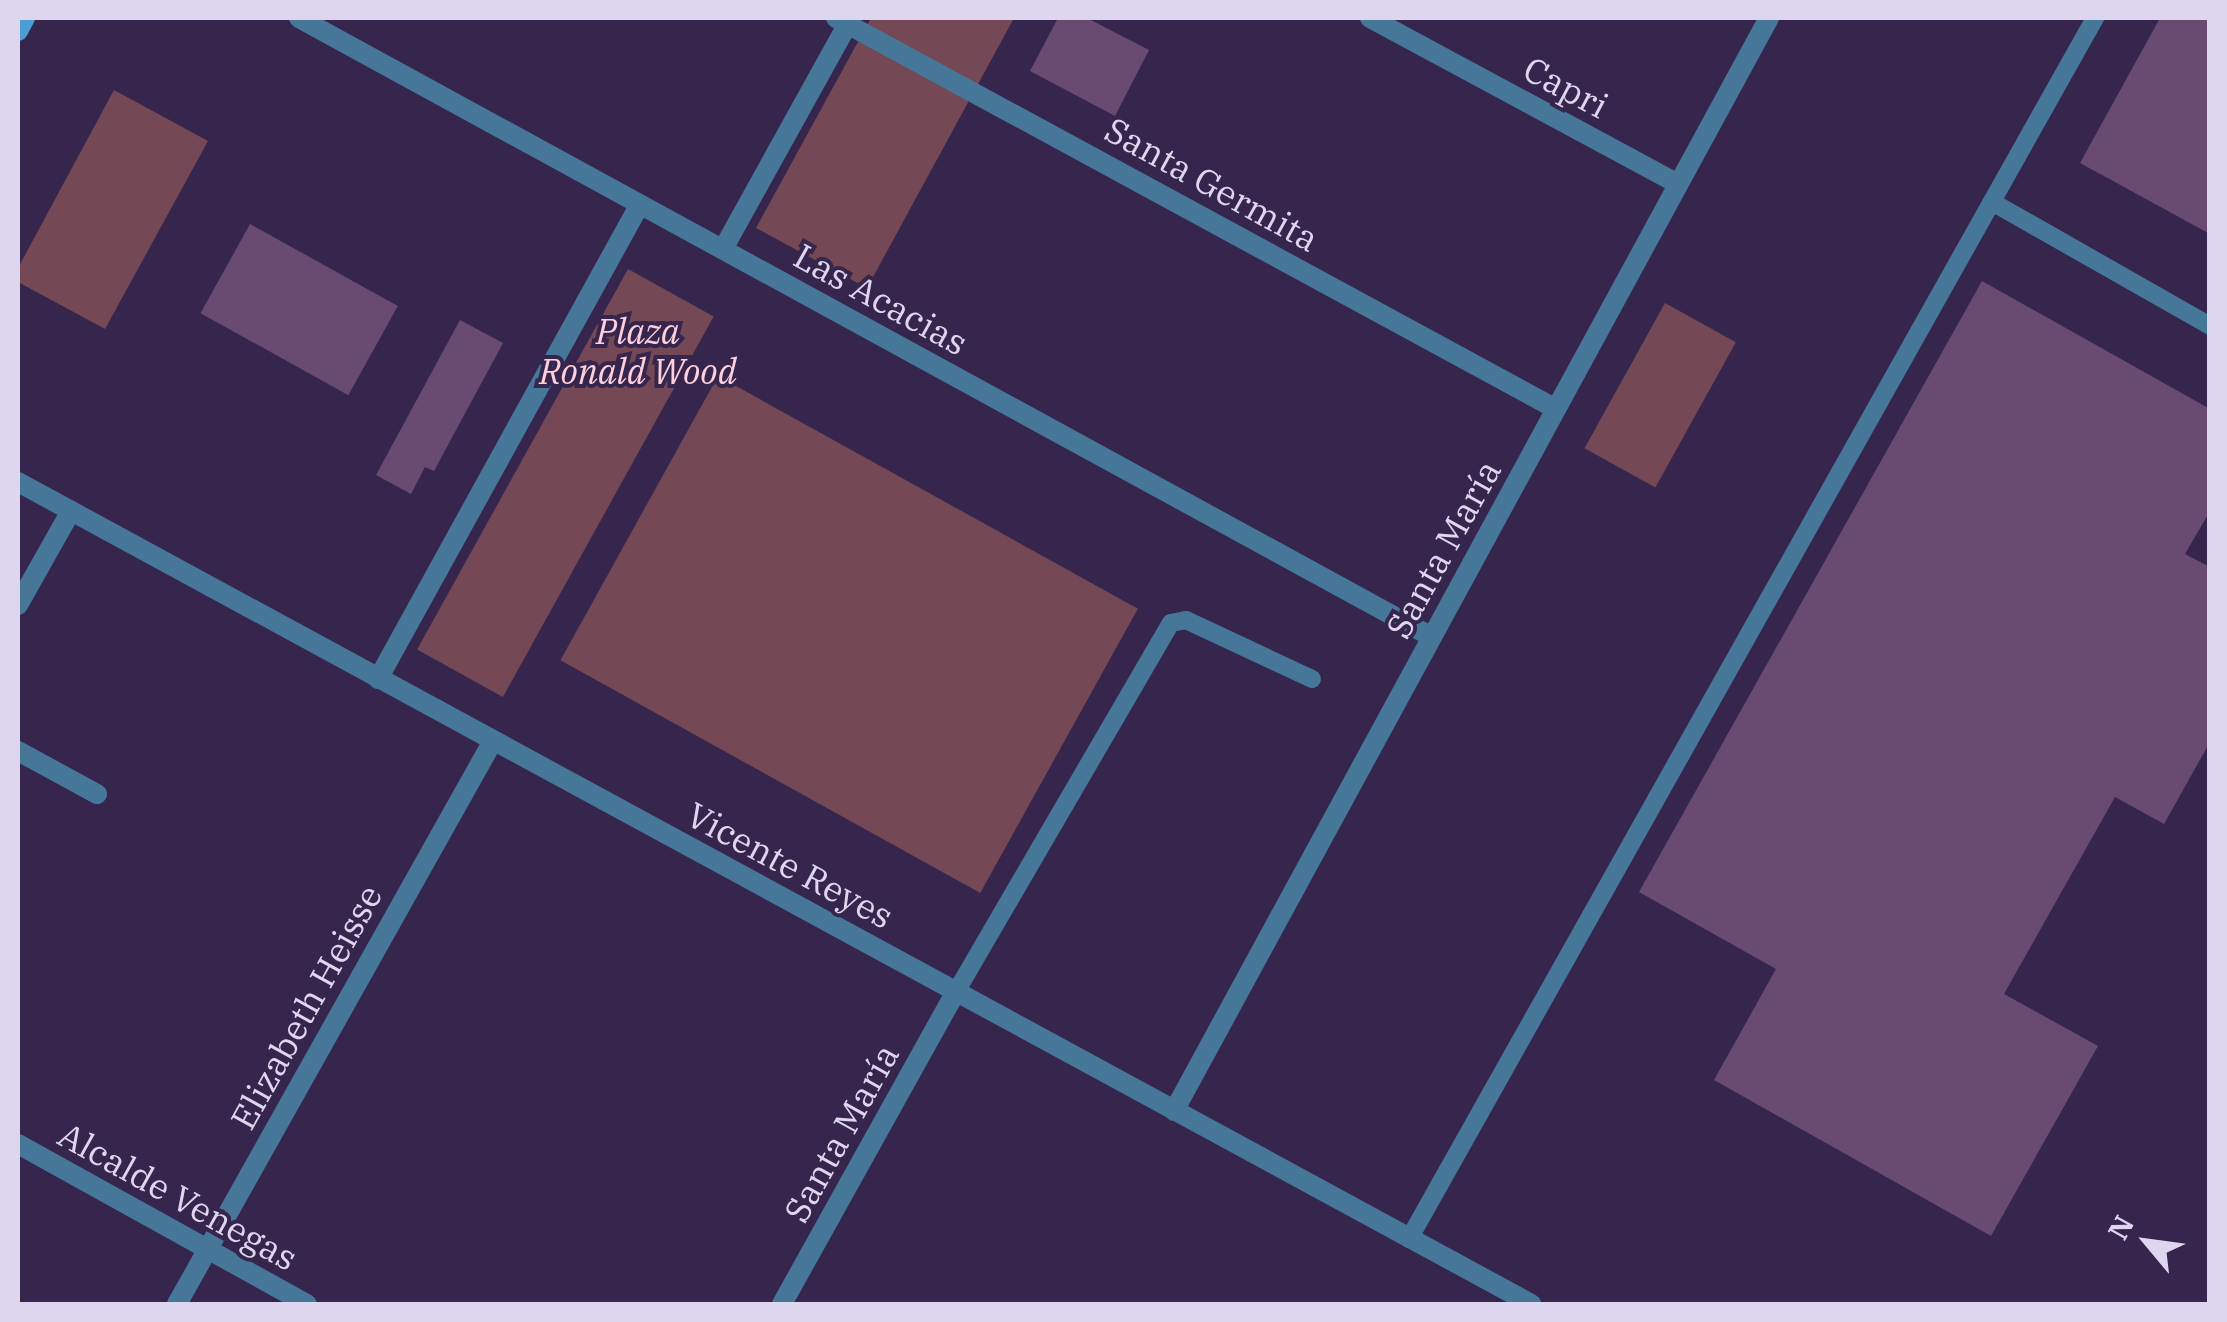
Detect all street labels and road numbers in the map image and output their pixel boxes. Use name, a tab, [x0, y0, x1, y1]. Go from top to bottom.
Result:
street label: Capri	[1517, 47, 1615, 127]
street label: Santa Germita	[1098, 108, 1326, 260]
street label: Las Acacias	[787, 234, 975, 364]
street label: Santa María	[1377, 453, 1509, 645]
street label: Vicente Reyes	[680, 793, 900, 937]
street label: Elizabeth Heisse	[221, 877, 391, 1137]
street label: Santa María	[775, 1037, 907, 1229]
street label: Alcalde Venegas	[51, 1113, 305, 1279]

